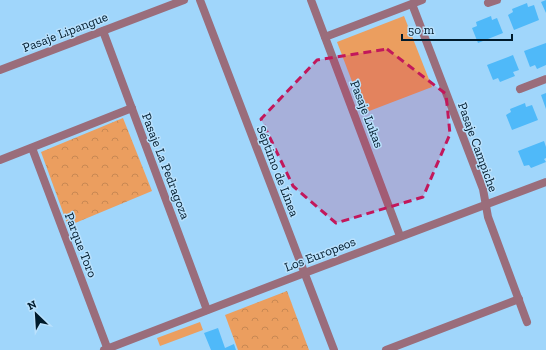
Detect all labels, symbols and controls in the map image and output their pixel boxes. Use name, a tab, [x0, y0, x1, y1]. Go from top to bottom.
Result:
street label: Pasaje Lipangue	[20, 9, 110, 56]
scale bar	[402, 16, 512, 42]
text: 50 m	[408, 23, 435, 37]
street label: Pasaje Lukas	[346, 78, 387, 150]
street label: Pasaje Campiche	[454, 100, 501, 194]
street label: Pasaje La Pedragoza	[138, 111, 193, 222]
street label: Séptimo de Línea	[254, 123, 303, 219]
street label: Parque Toro	[62, 210, 100, 280]
street label: Los Europeos	[282, 233, 358, 274]
north arrow	[16, 294, 56, 334]
text: N	[25, 297, 39, 313]

